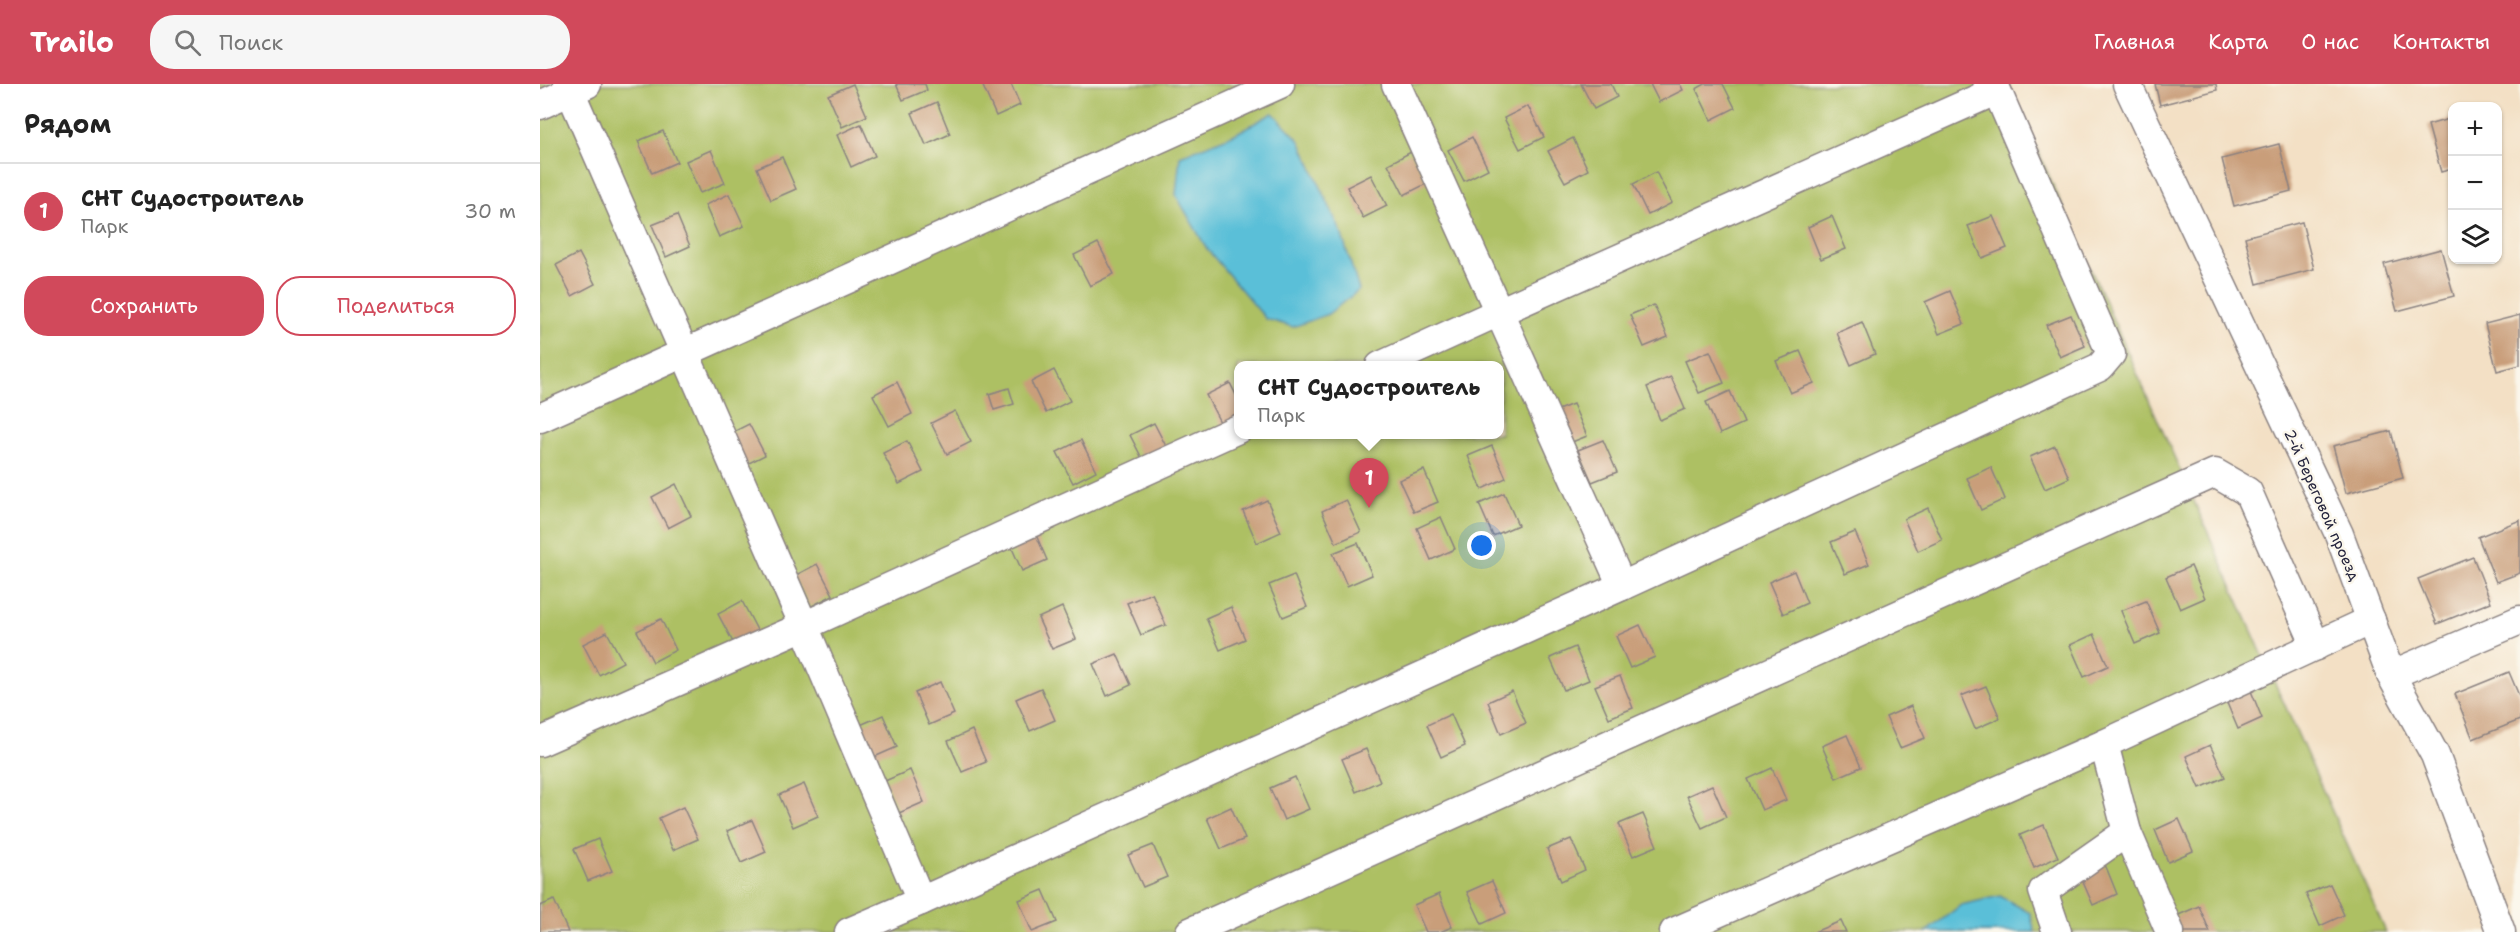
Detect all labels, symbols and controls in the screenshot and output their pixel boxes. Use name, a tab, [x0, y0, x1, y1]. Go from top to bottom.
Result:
search box	[150, 15, 570, 69]
text: Trailo	[30, 23, 114, 61]
icon: search	[171, 26, 204, 59]
text: Поиск	[219, 28, 283, 57]
text: Главная	[2094, 28, 2175, 56]
text: Карта	[2208, 28, 2268, 56]
text: О нас	[2301, 28, 2359, 56]
text: Контакты	[2392, 28, 2490, 56]
map controls	[2448, 102, 2502, 264]
button: +	[2448, 102, 2502, 156]
text: Рядом	[24, 106, 111, 141]
button: −	[2448, 156, 2502, 210]
text: СНТ Судостроитель	[81, 184, 304, 213]
text: 1	[39, 198, 48, 224]
text: 30 m	[464, 198, 516, 224]
button: layers	[2448, 210, 2502, 264]
text: Парк	[81, 213, 128, 239]
button: Сохранить	[24, 276, 264, 336]
button: Поделиться	[276, 276, 516, 336]
popup	[1234, 361, 1504, 439]
text: СНТ Судостроитель	[1258, 373, 1480, 402]
text: Парк	[1258, 402, 1305, 428]
street label: 2-й Береговой проезд	[2280, 426, 2365, 584]
pin: 1	[1350, 458, 1388, 508]
your location	[1467, 531, 1496, 560]

